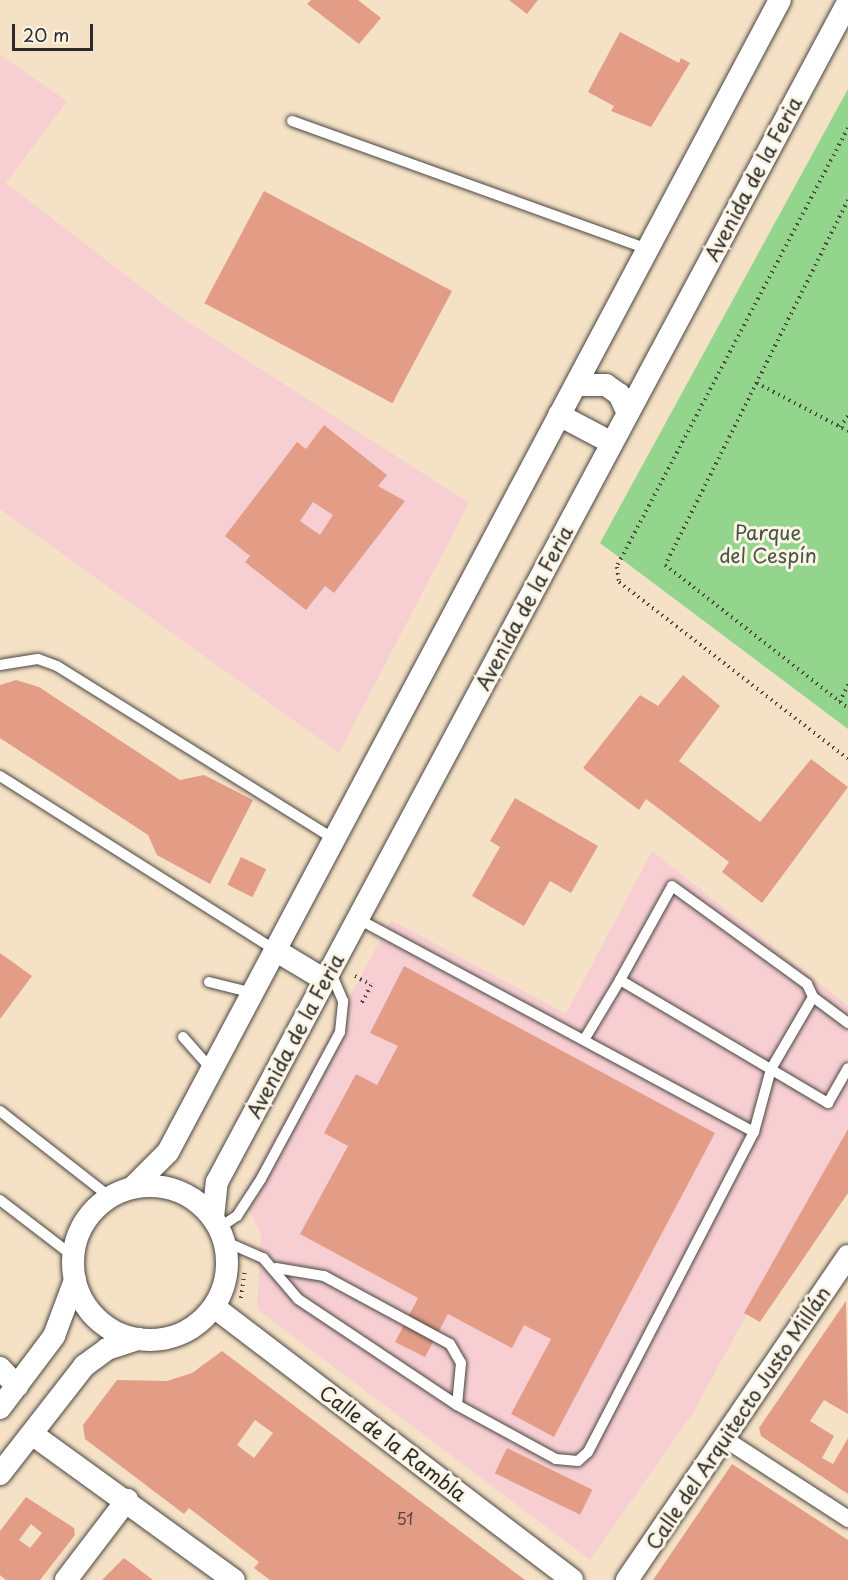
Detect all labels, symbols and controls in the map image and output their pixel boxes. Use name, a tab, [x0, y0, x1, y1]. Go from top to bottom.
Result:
scale bar	[15, 12, 96, 50]
text: 20 m	[23, 21, 69, 48]
street label: Avenida de la Feria	[699, 92, 807, 266]
park label: Parque del Cespín	[719, 520, 817, 567]
street label: Avenida de la Feria	[470, 521, 578, 695]
street label: Avenida de la Feria	[241, 949, 349, 1123]
street label: Calle del Arquitecto Justo Millán	[641, 1282, 835, 1554]
street label: Calle de la Rambla	[314, 1379, 472, 1507]
house number: 51	[396, 1508, 414, 1528]

